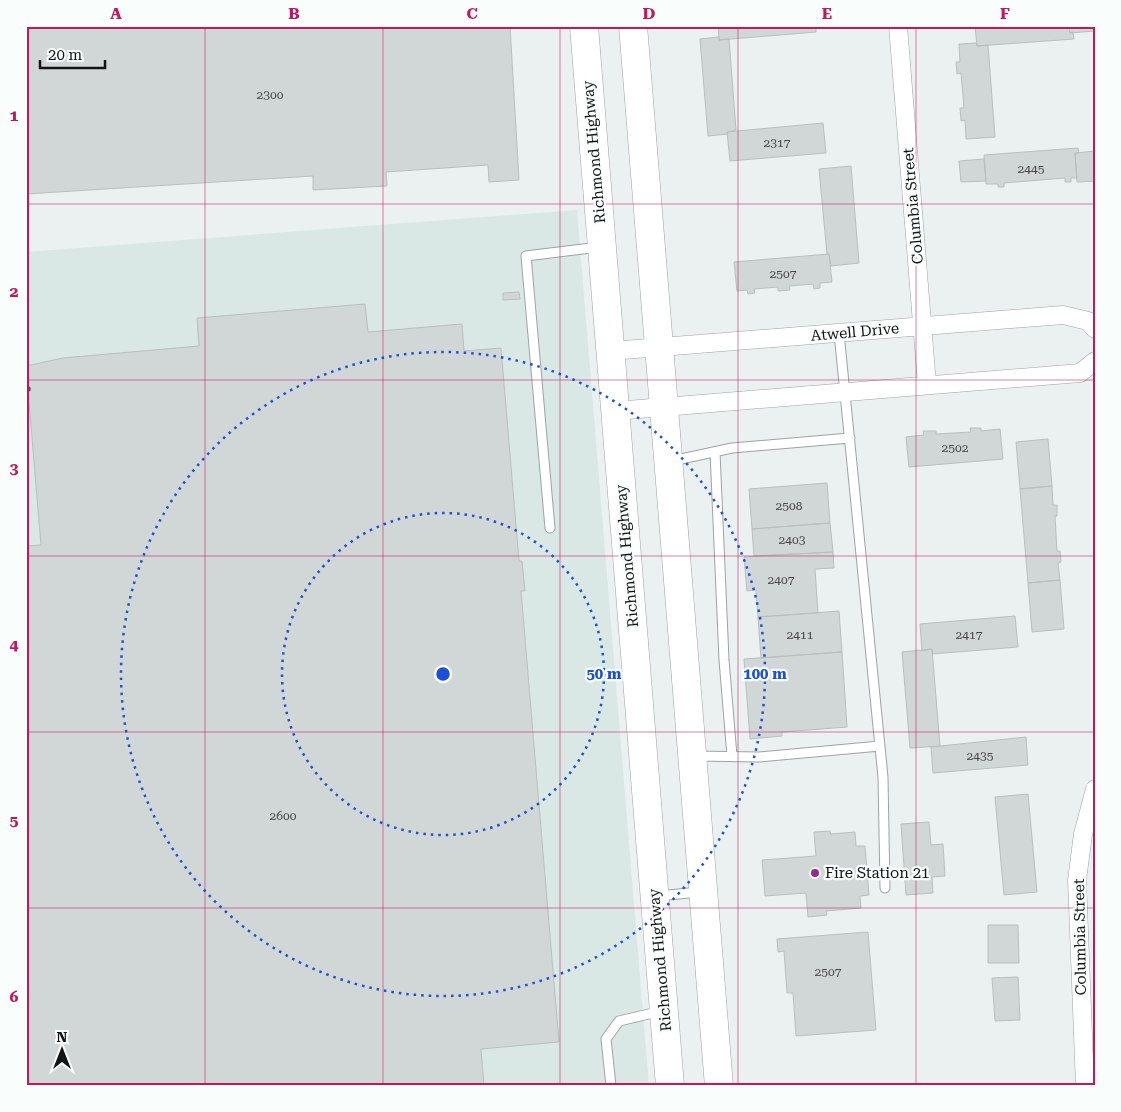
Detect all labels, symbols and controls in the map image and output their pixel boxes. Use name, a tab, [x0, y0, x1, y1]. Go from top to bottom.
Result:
text: A	[110, 4, 122, 23]
text: B	[288, 4, 300, 23]
text: C	[466, 4, 478, 23]
text: D	[643, 4, 656, 23]
text: E	[822, 4, 832, 23]
text: F	[1000, 4, 1010, 23]
scale bar	[40, 38, 105, 70]
text: 20 m	[48, 46, 83, 64]
street label: Richmond Highway	[579, 80, 609, 224]
house number: 2300	[257, 88, 284, 102]
text: 1	[10, 106, 19, 125]
house number: 2317	[764, 136, 791, 150]
street label: Columbia Street	[899, 147, 927, 265]
house number: 2445	[1018, 162, 1045, 176]
house number: 2507	[770, 267, 797, 281]
text: 2	[10, 282, 19, 301]
street label: Atwell Drive	[810, 319, 900, 345]
house number: 2502	[942, 441, 969, 455]
text: 3	[10, 459, 19, 478]
street label: Richmond Highway	[612, 484, 642, 628]
house number: 2508	[776, 499, 803, 513]
house number: 2403	[779, 533, 806, 547]
house number: 2407	[768, 573, 795, 587]
house number: 2411	[787, 628, 814, 642]
house number: 2417	[956, 628, 983, 642]
text: 4	[10, 635, 19, 654]
centre of rings	[434, 665, 452, 683]
text: 50 m	[586, 665, 622, 683]
text: 100 m	[743, 665, 787, 683]
house number: 2435	[967, 749, 994, 763]
house number: 2600	[270, 809, 297, 823]
text: 5	[10, 811, 19, 830]
place label: Fire Station 21	[825, 864, 929, 882]
marker: Fire Station 21	[809, 867, 821, 879]
street label: Columbia Street	[1070, 878, 1090, 996]
street label: Richmond Highway	[645, 888, 675, 1032]
house number: 2507	[815, 965, 842, 979]
text: 6	[10, 987, 19, 1006]
north arrow	[38, 1024, 88, 1074]
text: N	[57, 1029, 68, 1045]

